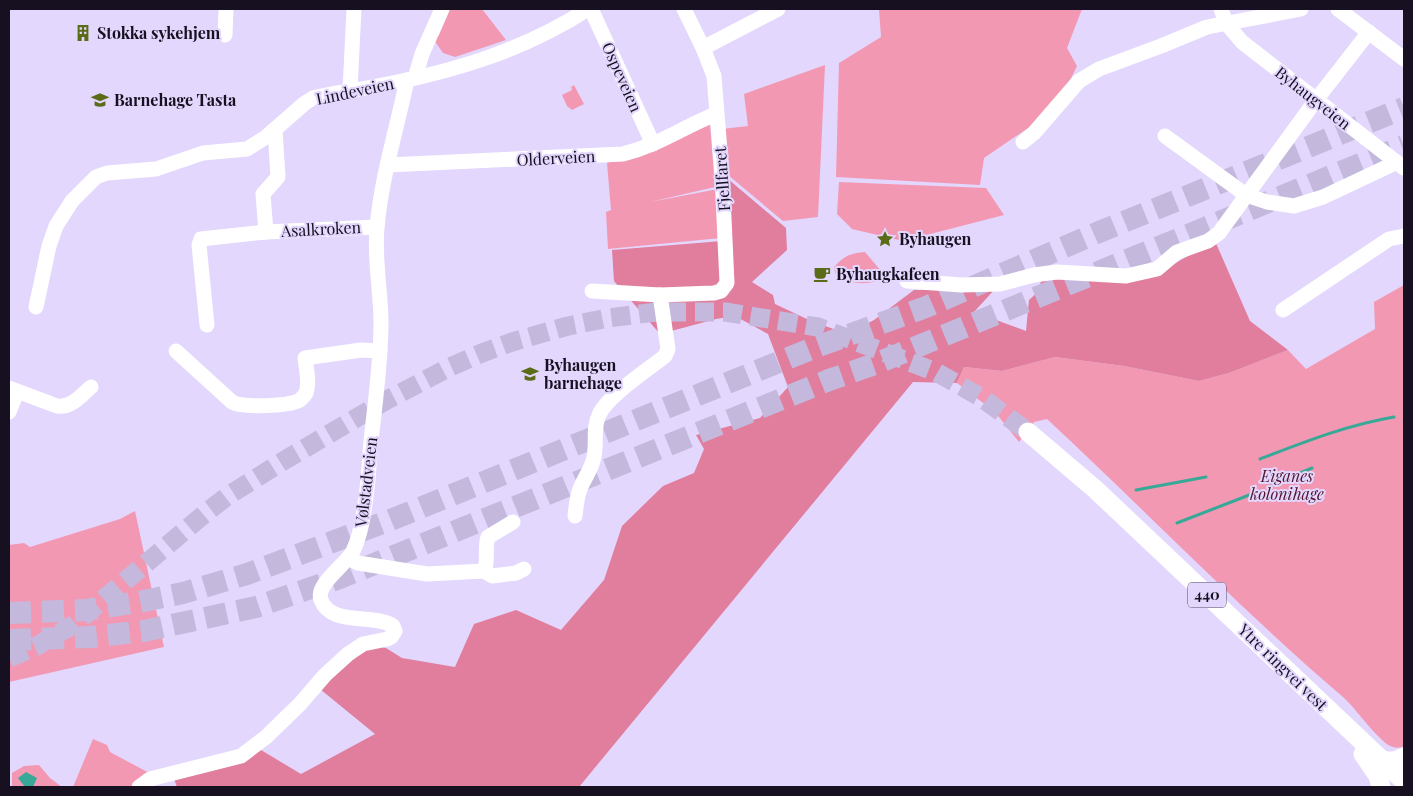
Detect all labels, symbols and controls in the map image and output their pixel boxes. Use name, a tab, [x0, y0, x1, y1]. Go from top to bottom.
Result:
place label: Stokka sykehjem	[97, 22, 221, 43]
building icon: Stokka sykehjem	[73, 23, 93, 43]
street label: Ospeveien	[598, 39, 647, 115]
street label: Byhaugveien	[1271, 61, 1356, 134]
street label: Lindeveien	[314, 72, 396, 109]
place label: Barnehage Tasta	[114, 89, 237, 110]
school or university icon: Barnehage Tasta	[90, 90, 110, 110]
street label: Olderveien	[516, 145, 596, 170]
street label: Fjellfaret	[709, 146, 734, 212]
street label: Asalkroken	[279, 216, 362, 241]
place label: Byhaugen	[899, 228, 972, 249]
place icon: Byhaugen	[875, 229, 895, 249]
place label: Byhaugkafeen	[836, 263, 940, 284]
cafe icon: Byhaugkafeen	[812, 264, 832, 284]
place label: Byhaugen barnehage	[544, 354, 622, 393]
school or university icon: Byhaugen barnehage	[520, 364, 540, 384]
street label: Vølstadveien	[349, 435, 381, 529]
park label: Eiganes kolonihage	[1249, 465, 1324, 504]
road number: 440	[1188, 582, 1226, 608]
street label: Ytre ringvei vest	[1234, 618, 1333, 715]

